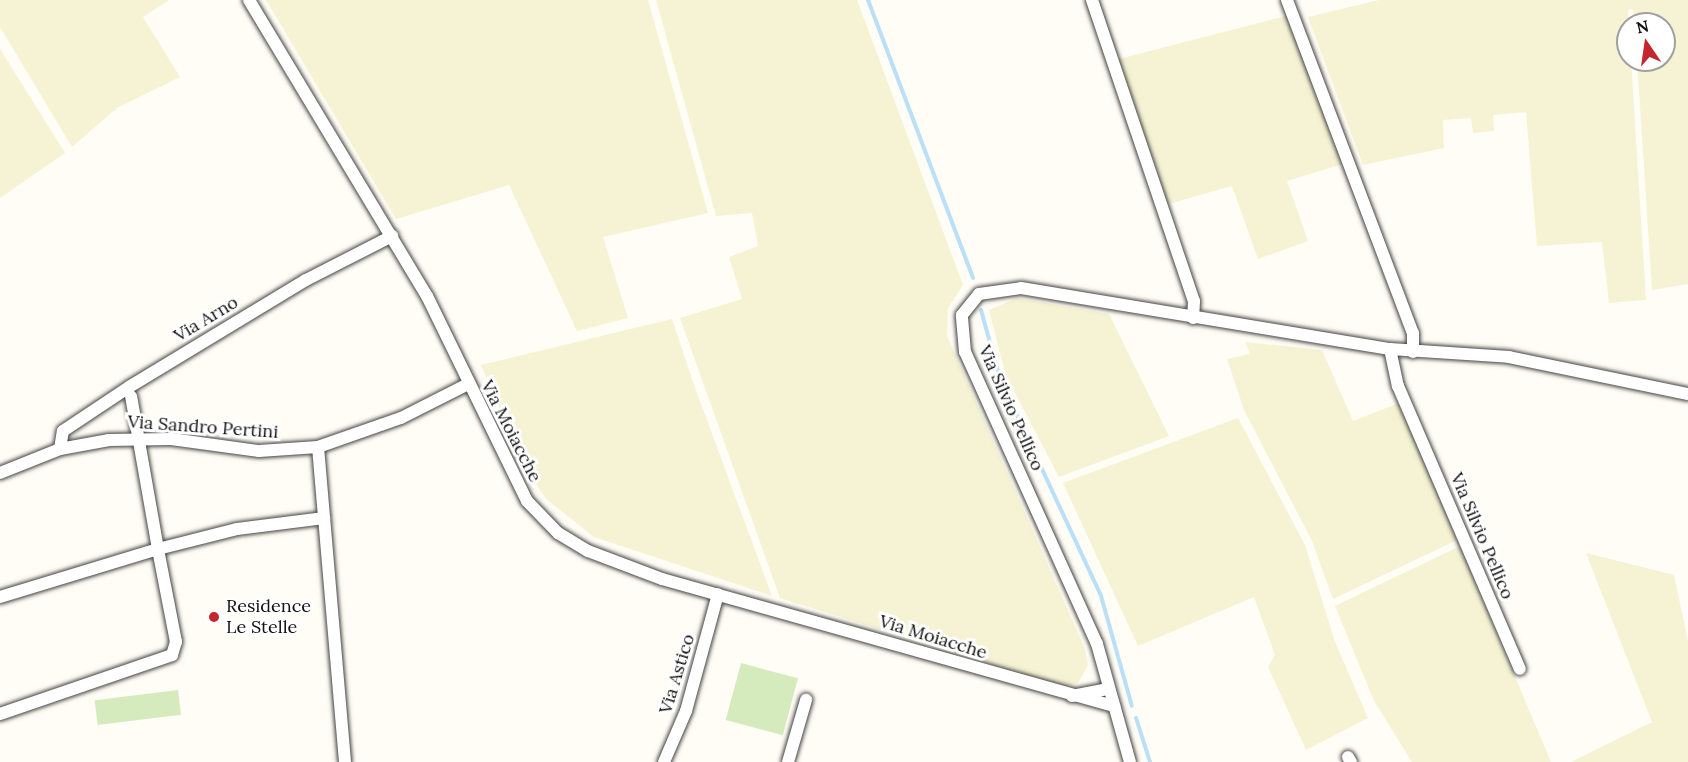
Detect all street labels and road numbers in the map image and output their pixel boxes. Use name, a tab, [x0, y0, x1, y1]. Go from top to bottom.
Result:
street label: Via Arno	[170, 291, 242, 347]
street label: Via Silvio Pellico	[974, 342, 1048, 474]
street label: Via Moiacche	[476, 376, 546, 486]
street label: Via Sandro Pertini	[127, 411, 279, 443]
street label: Via Silvio Pellico	[1446, 470, 1518, 602]
street label: Via Moiacche	[877, 610, 989, 664]
street label: Via Astico	[655, 632, 699, 716]

